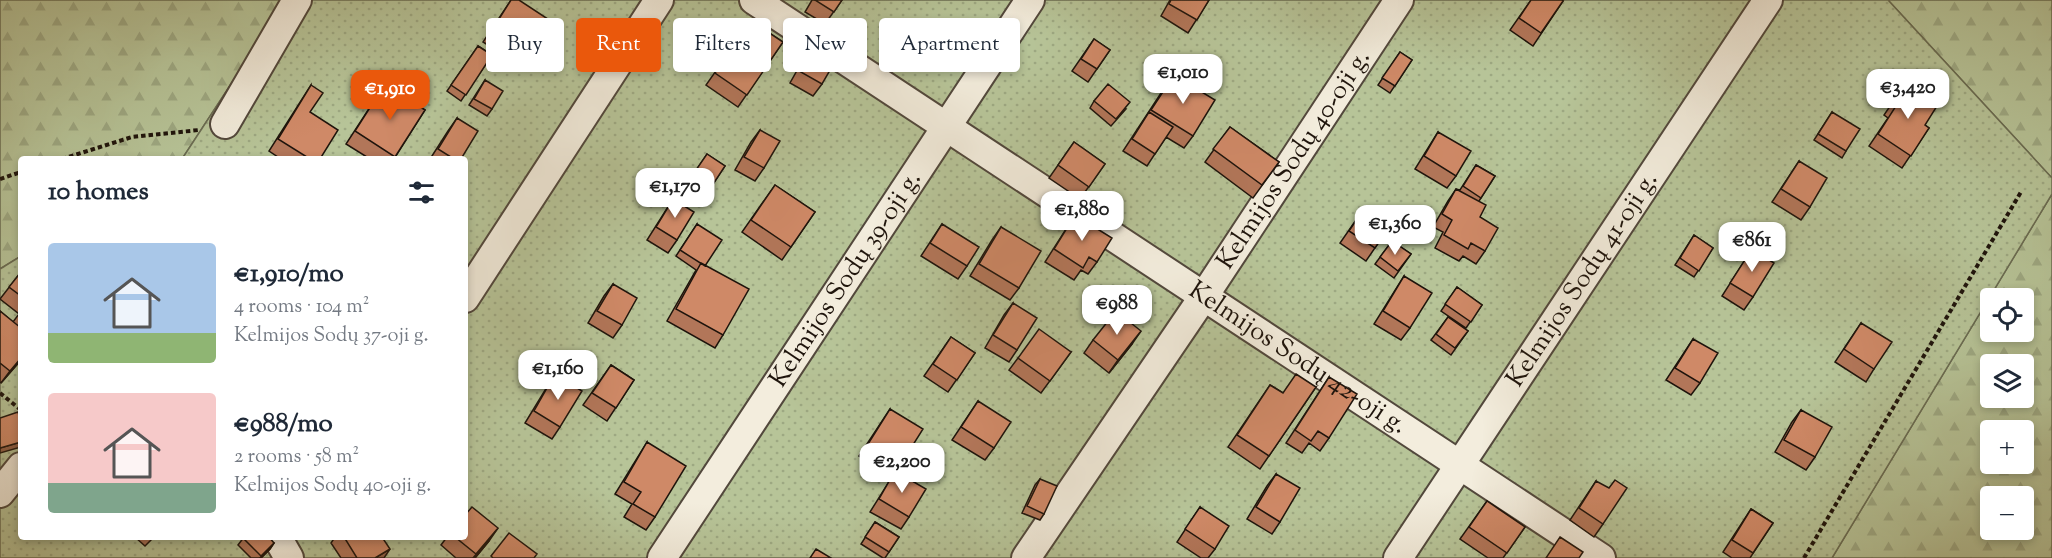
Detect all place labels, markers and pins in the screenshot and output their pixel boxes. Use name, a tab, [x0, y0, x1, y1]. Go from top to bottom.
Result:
pin: €1,010	[1134, 54, 1232, 105]
pin: €3,420	[1859, 69, 1957, 120]
pin: €1,910	[341, 70, 439, 121]
pin: €1,170	[626, 168, 724, 219]
pin: €1,880	[1033, 191, 1131, 242]
pin: €1,360	[1346, 205, 1444, 256]
pin: €861	[1716, 222, 1788, 273]
pin: €988	[1081, 285, 1153, 336]
pin: €1,160	[509, 350, 607, 401]
pin: €2,200	[853, 443, 951, 494]

